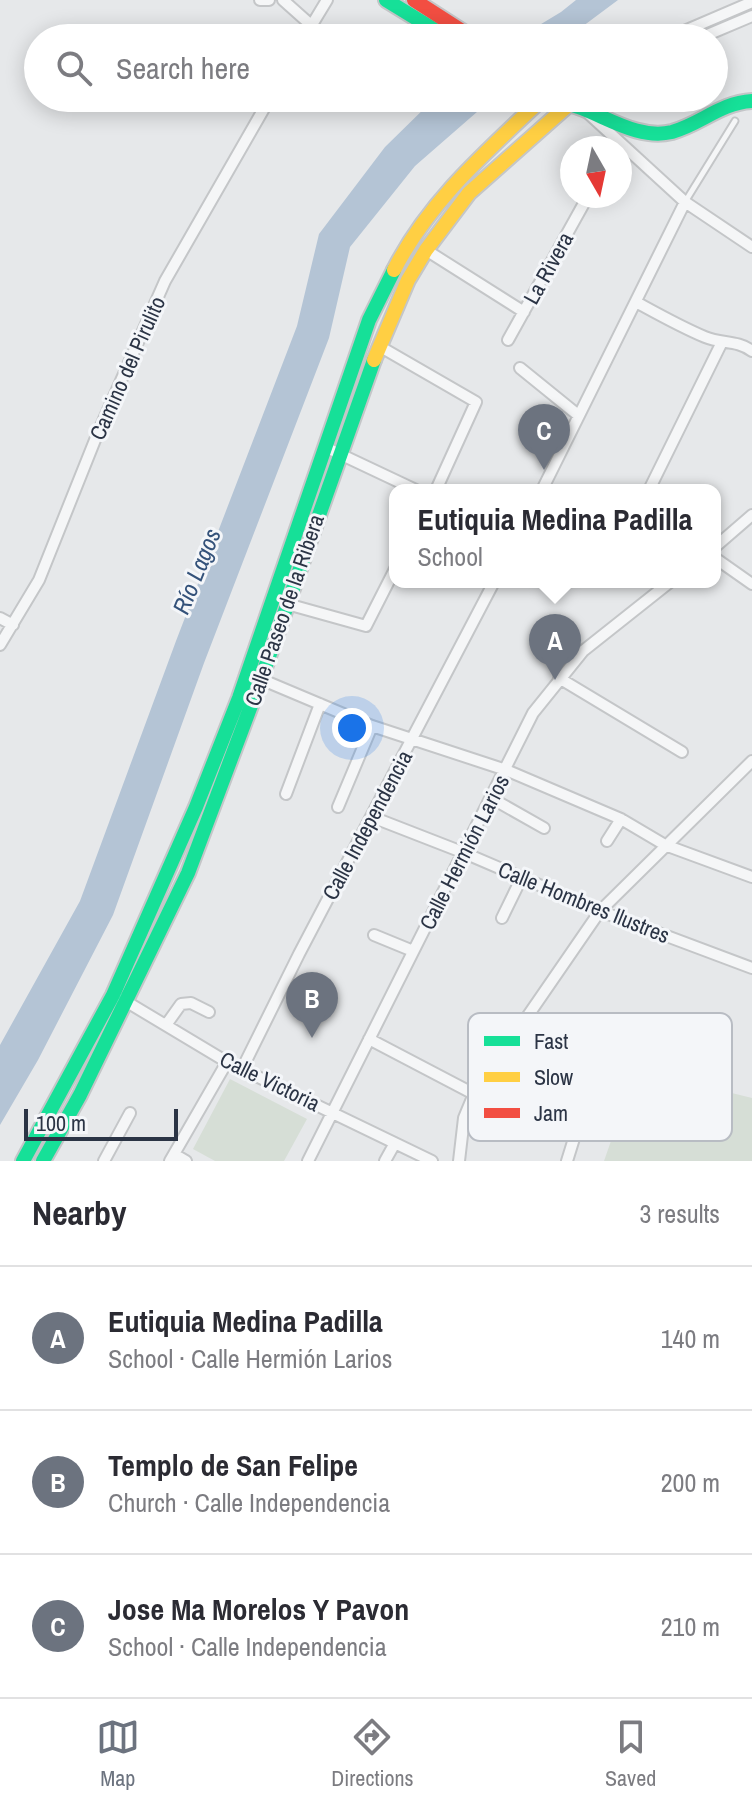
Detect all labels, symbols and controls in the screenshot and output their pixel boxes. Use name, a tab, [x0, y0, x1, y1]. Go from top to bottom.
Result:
search box	[24, 24, 728, 112]
icon: search	[52, 46, 96, 90]
text: Search here	[116, 48, 250, 88]
north arrow	[560, 136, 632, 208]
street label: La Rivera	[516, 227, 580, 309]
street label: Camino del Pirulito	[82, 291, 172, 445]
pin: C	[518, 404, 570, 470]
popup	[389, 484, 721, 588]
text: Eutiquia Medina Padilla	[418, 499, 692, 539]
street label: Calle Paseo de la Ribera	[237, 510, 331, 710]
water label: Río Lagos	[164, 523, 228, 619]
text: School	[418, 539, 483, 574]
pin: A	[529, 614, 581, 680]
your location	[332, 708, 372, 748]
street label: Calle Independencia	[315, 745, 419, 905]
street label: Calle Hermión Larios	[412, 769, 516, 935]
street label: Calle Hombres Ilustres	[494, 854, 674, 950]
pin: B	[286, 972, 338, 1038]
legend	[468, 1013, 732, 1141]
text: Fast	[534, 1026, 568, 1056]
street label: Calle Victoria	[215, 1044, 325, 1118]
text: Slow	[534, 1062, 573, 1092]
text: Jam	[534, 1098, 568, 1128]
scale bar	[24, 1105, 178, 1141]
text: 100 m	[36, 1108, 86, 1138]
text: Nearby	[32, 1190, 127, 1236]
text: 3 results	[639, 1196, 720, 1231]
text: Eutiquia Medina Padilla	[108, 1301, 383, 1341]
text: A	[50, 1321, 66, 1356]
text: 140 m	[661, 1321, 720, 1356]
text: School · Calle Hermión Larios	[108, 1341, 392, 1376]
text: Templo de San Felipe	[108, 1445, 358, 1485]
text: B	[50, 1465, 66, 1500]
text: 200 m	[661, 1465, 720, 1500]
text: Church · Calle Independencia	[108, 1485, 390, 1520]
text: Jose Ma Morelos Y Pavon	[108, 1589, 409, 1629]
text: C	[50, 1609, 66, 1644]
text: 210 m	[661, 1609, 720, 1644]
text: School · Calle Independencia	[108, 1629, 387, 1664]
tab: Map	[96, 1715, 140, 1793]
tab: Directions	[331, 1715, 414, 1793]
tab: Saved	[605, 1715, 656, 1793]

